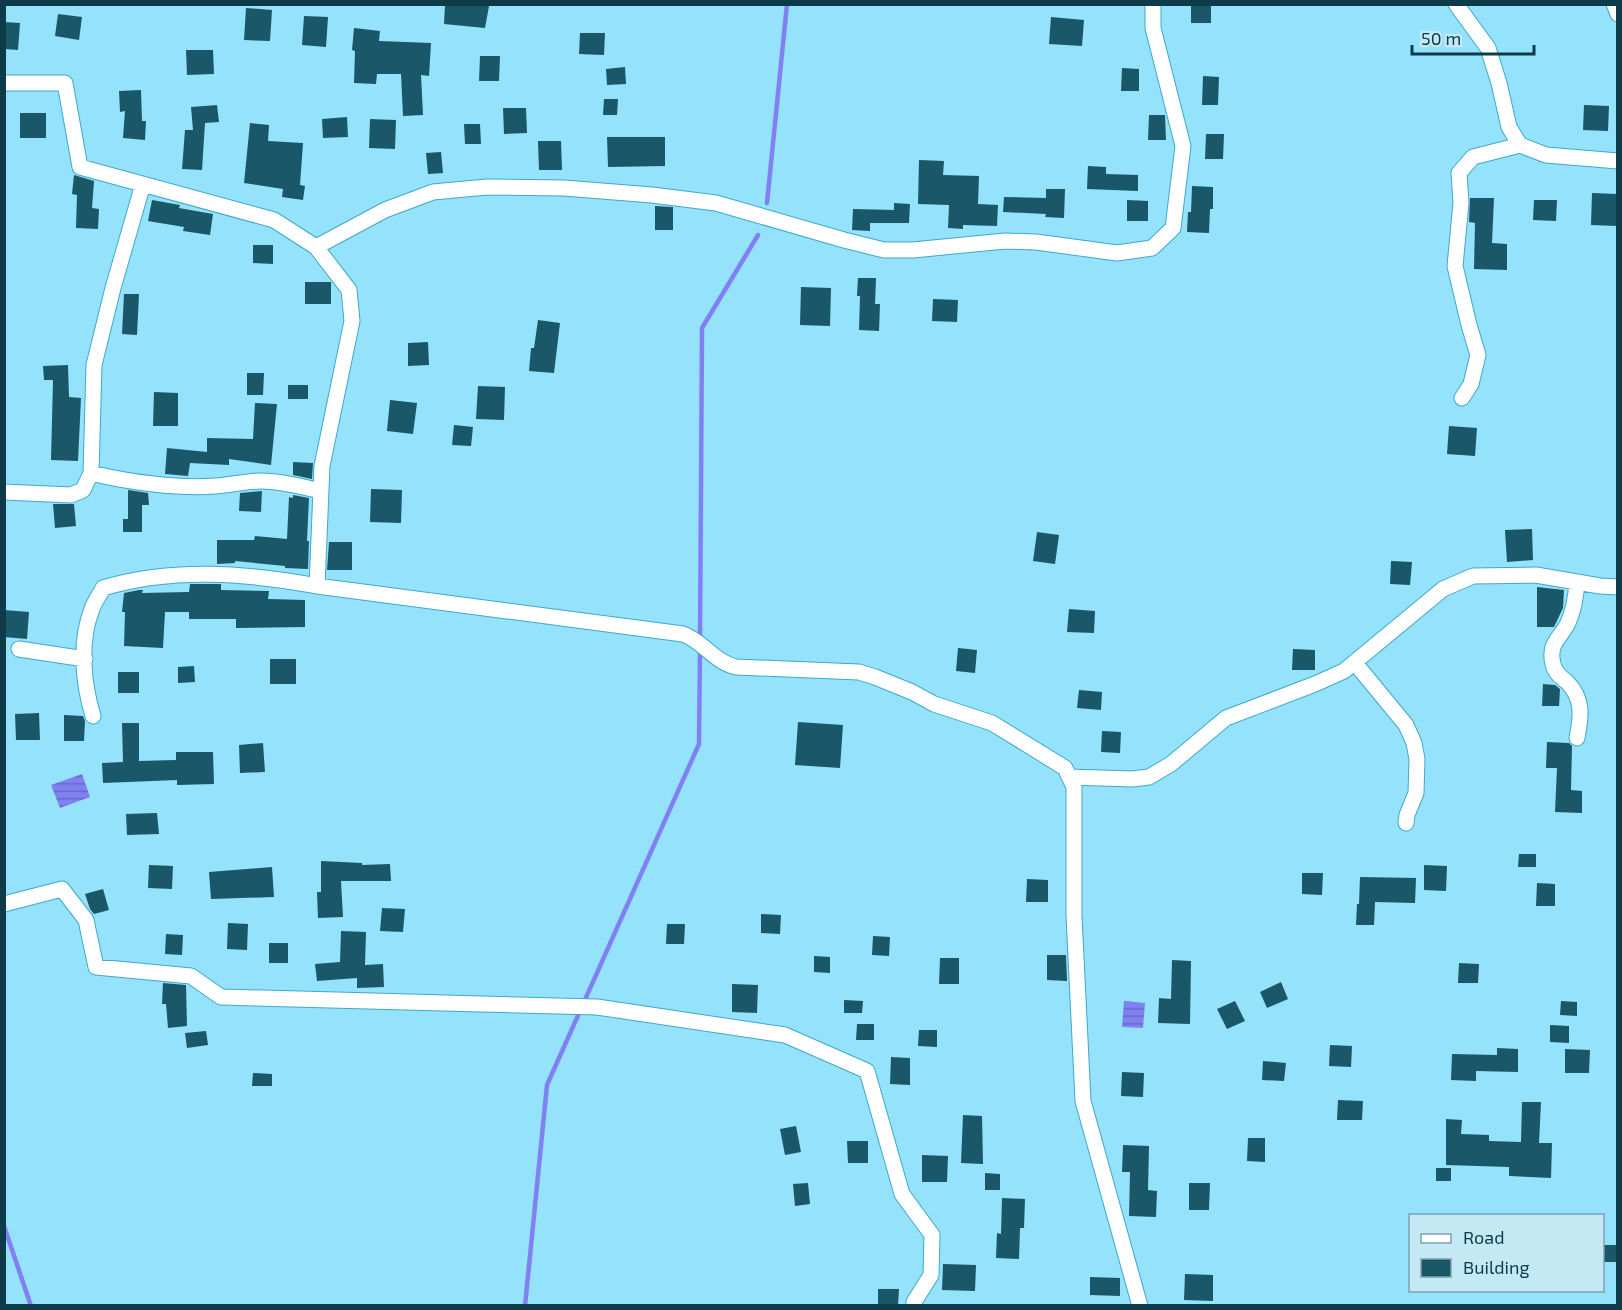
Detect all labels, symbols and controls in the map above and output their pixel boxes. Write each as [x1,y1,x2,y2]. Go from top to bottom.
scale bar [1412,18,1534,56]
text: 50 m [1421,27,1461,49]
legend [1409,1214,1604,1292]
text: Road [1463,1226,1504,1248]
text: Building [1463,1256,1530,1278]

